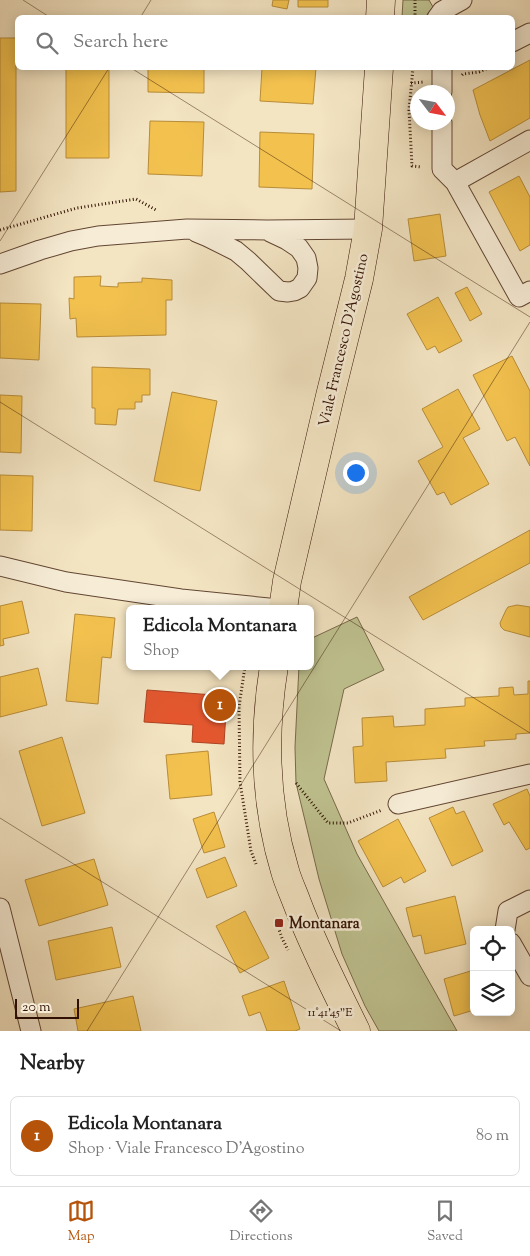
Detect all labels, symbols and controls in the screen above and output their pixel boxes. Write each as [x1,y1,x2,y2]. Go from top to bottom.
search box [15,15,515,70]
icon: search [33,29,61,57]
text: Search here [73,29,168,56]
north arrow [410,85,455,130]
street label: Viale Francesco D'Agostino [314,252,375,429]
your location [343,460,369,486]
popup [126,605,314,670]
text: Edicola Montanara [143,613,297,640]
text: Shop [143,640,179,663]
pin: 1 [204,686,236,724]
place label: Montanara [289,914,360,935]
marker: Montanara [273,917,285,929]
map controls [470,926,515,1016]
button: locate [470,926,515,971]
button: layers [470,971,515,1016]
scale bar [15,996,79,1019]
text: 20 m [22,998,51,1018]
text: 11°41'45"E [307,1004,353,1022]
text: Nearby [20,1049,85,1079]
text: Edicola Montanara [68,1111,222,1138]
text: 1 [34,1125,40,1148]
text: 80 m [476,1125,509,1148]
text: Shop · Viale Francesco D'Agostino [68,1138,304,1161]
tab: Map [67,1197,95,1247]
tab: Directions [229,1197,293,1247]
tab: Saved [427,1197,463,1247]

